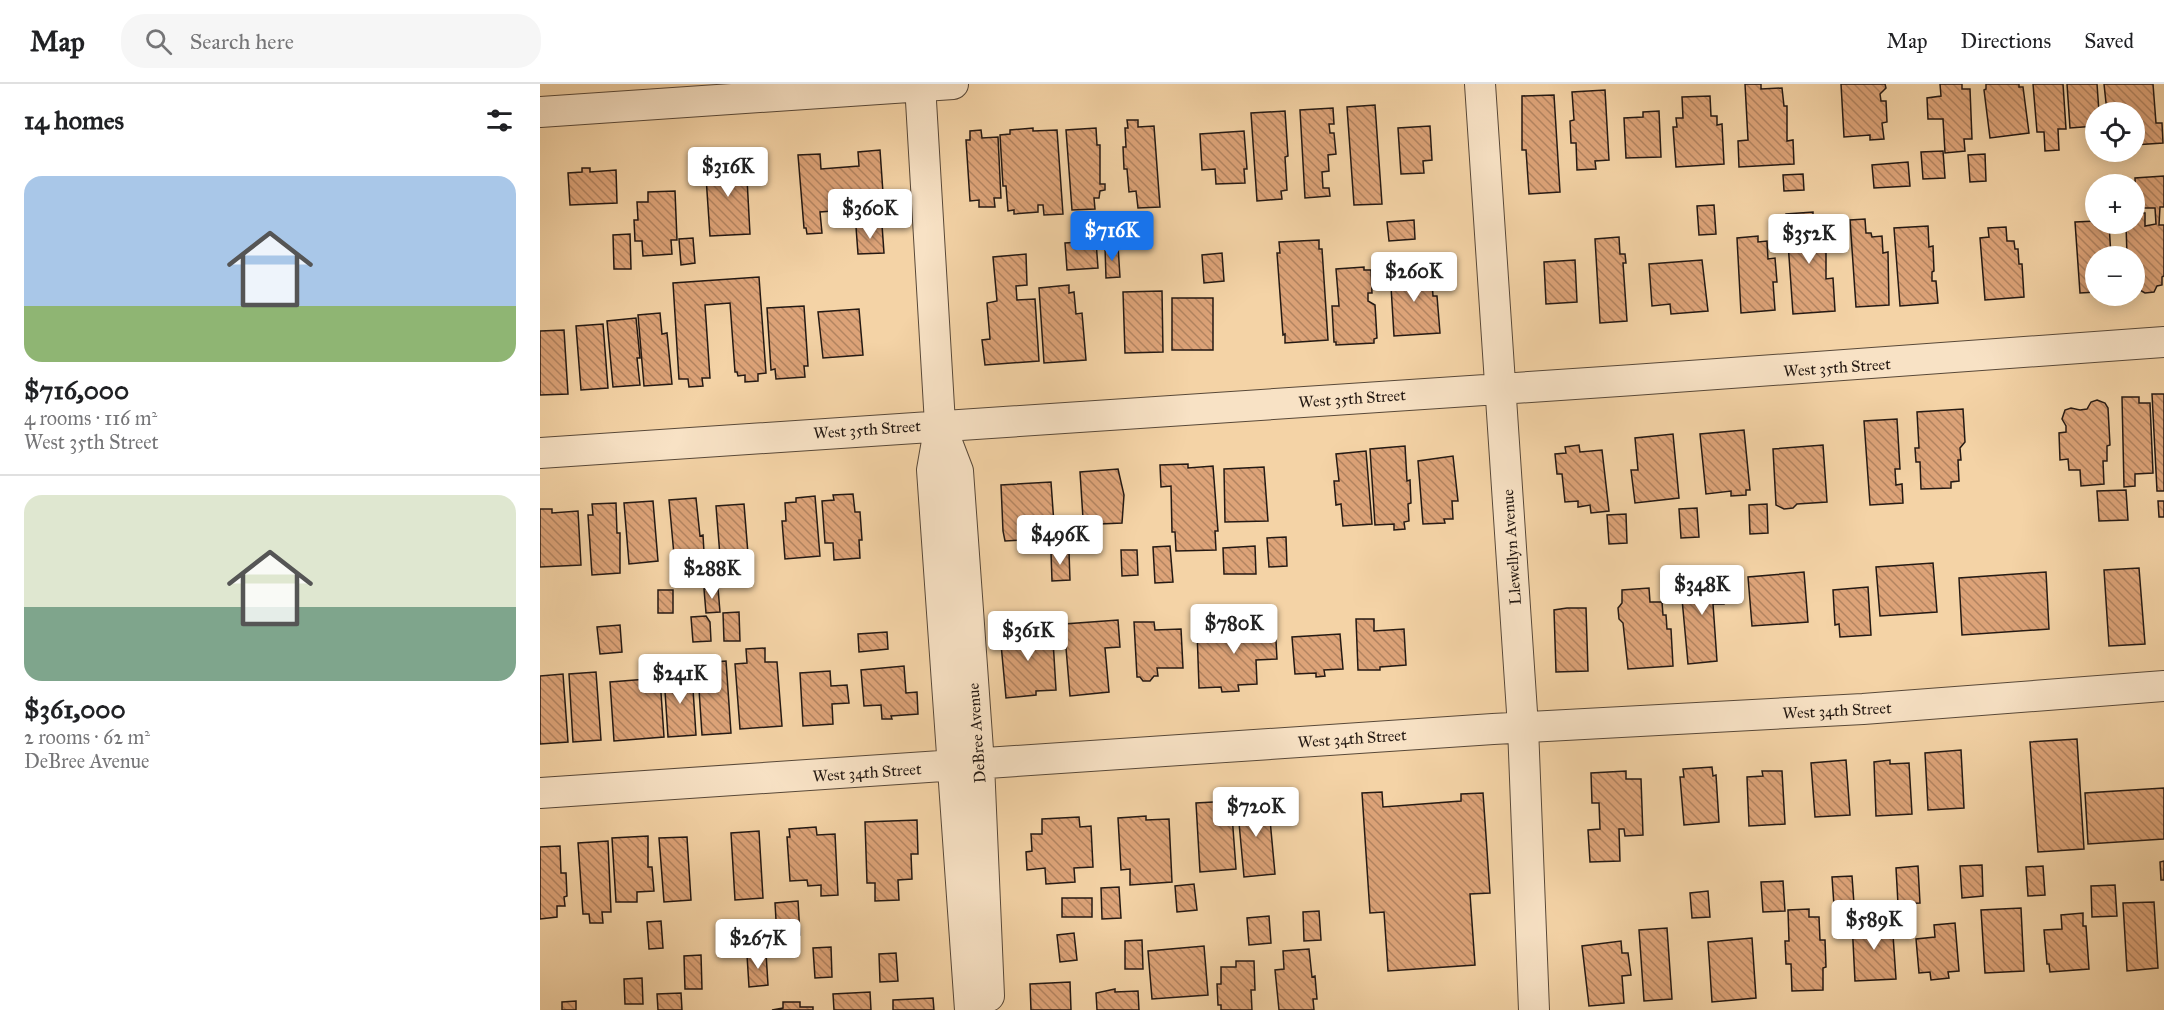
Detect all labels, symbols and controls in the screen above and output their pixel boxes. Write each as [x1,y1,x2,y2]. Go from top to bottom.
search box [121,14,541,68]
text: Map [30,24,85,59]
icon: search [142,25,175,58]
text: Search here [190,28,294,55]
text: Map [1887,28,1928,54]
text: Directions [1961,28,2051,54]
text: Saved [2084,28,2134,54]
map controls [2085,102,2145,306]
button: locate [2085,102,2145,162]
text: 14 homes [24,104,124,136]
icon: filters [483,104,516,137]
pin: $316K [686,147,770,198]
text: $316K [702,154,754,178]
button: + [2085,174,2145,234]
pin: $360K [828,189,912,240]
text: $360K [842,196,898,220]
pin: $716K [1070,211,1154,262]
pin: $352K [1767,214,1851,265]
icon: home [216,215,324,323]
text: $716K [1085,218,1139,242]
text: $352K [1782,221,1836,245]
button: − [2085,246,2145,306]
pin: $260K [1372,252,1456,303]
text: $260K [1385,259,1443,283]
street label: West 35th Street [1783,354,1892,381]
text: $716,000 [24,374,129,406]
street label: West 35th Street [1298,385,1407,412]
text: 4 rooms · 116 m² [24,406,157,430]
street label: West 35th Street [813,416,922,443]
text: West 35th Street [24,430,159,454]
street label: Llewellyn Avenue [1498,488,1525,605]
pin: $496K [1018,515,1102,566]
text: $496K [1031,522,1089,546]
icon: home [216,534,324,642]
pin: $288K [670,549,754,600]
text: $288K [683,556,741,580]
pin: $348K [1660,565,1744,616]
text: $348K [1674,572,1730,596]
pin: $780K [1192,604,1276,655]
pin: $361K [986,611,1070,662]
text: $780K [1204,611,1264,635]
text: $361K [1002,618,1054,642]
pin: $241K [638,654,722,705]
text: $241K [652,661,708,685]
street label: DeBree Avenue [963,682,989,784]
text: $361,000 [24,693,126,725]
street label: West 34th Street [1782,698,1892,723]
text: 2 rooms · 62 m² [24,725,150,749]
street label: West 34th Street [1297,725,1408,752]
text: DeBree Avenue [24,749,149,773]
street label: West 34th Street [812,759,923,786]
pin: $720K [1214,787,1298,838]
text: $720K [1227,794,1285,818]
pin: $589K [1832,900,1916,951]
text: $589K [1846,907,1902,931]
pin: $267K [716,919,800,970]
text: $267K [730,926,786,950]

